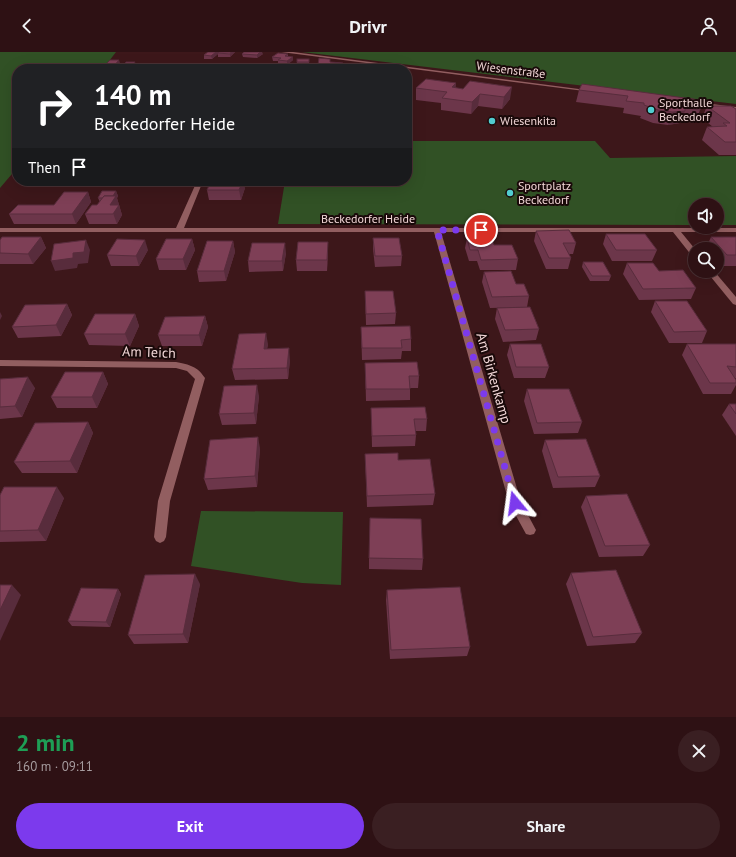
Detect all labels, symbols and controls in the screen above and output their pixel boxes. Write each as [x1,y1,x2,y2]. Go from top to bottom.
icon: back [16,15,38,37]
text: Drivr [349,15,387,38]
icon: person [698,15,720,37]
street label: Wiesenstraße [476,58,546,81]
text: 140 m [94,76,171,113]
icon: right [28,80,80,132]
place label: Sporthalle Beckedorf [659,95,712,124]
marker: Sporthalle Beckedorf [646,105,656,115]
text: Beckedorfer Heide [94,112,235,135]
place label: Wiesenkita [500,113,556,128]
marker: Wiesenkita [487,116,497,126]
icon: arrive [68,156,90,178]
text: Then [28,158,60,177]
place label: Sportplatz Beckedorf [518,178,571,207]
marker: Sportplatz Beckedorf [505,188,515,198]
map controls [688,198,724,278]
button: sound [688,198,724,234]
street label: Beckedorfer Heide [321,211,415,226]
pin [464,213,498,247]
icon: arrive [470,219,492,241]
button: search [688,242,724,278]
street label: Am Birkenkamp [472,330,516,426]
street label: Am Teich [122,342,176,362]
position arrow [494,482,536,524]
text: 2 min [16,727,75,758]
button: close [678,730,720,772]
text: 160 m · 09:11 [16,758,93,775]
button: Exit [16,803,364,849]
button: Share [372,803,720,849]

